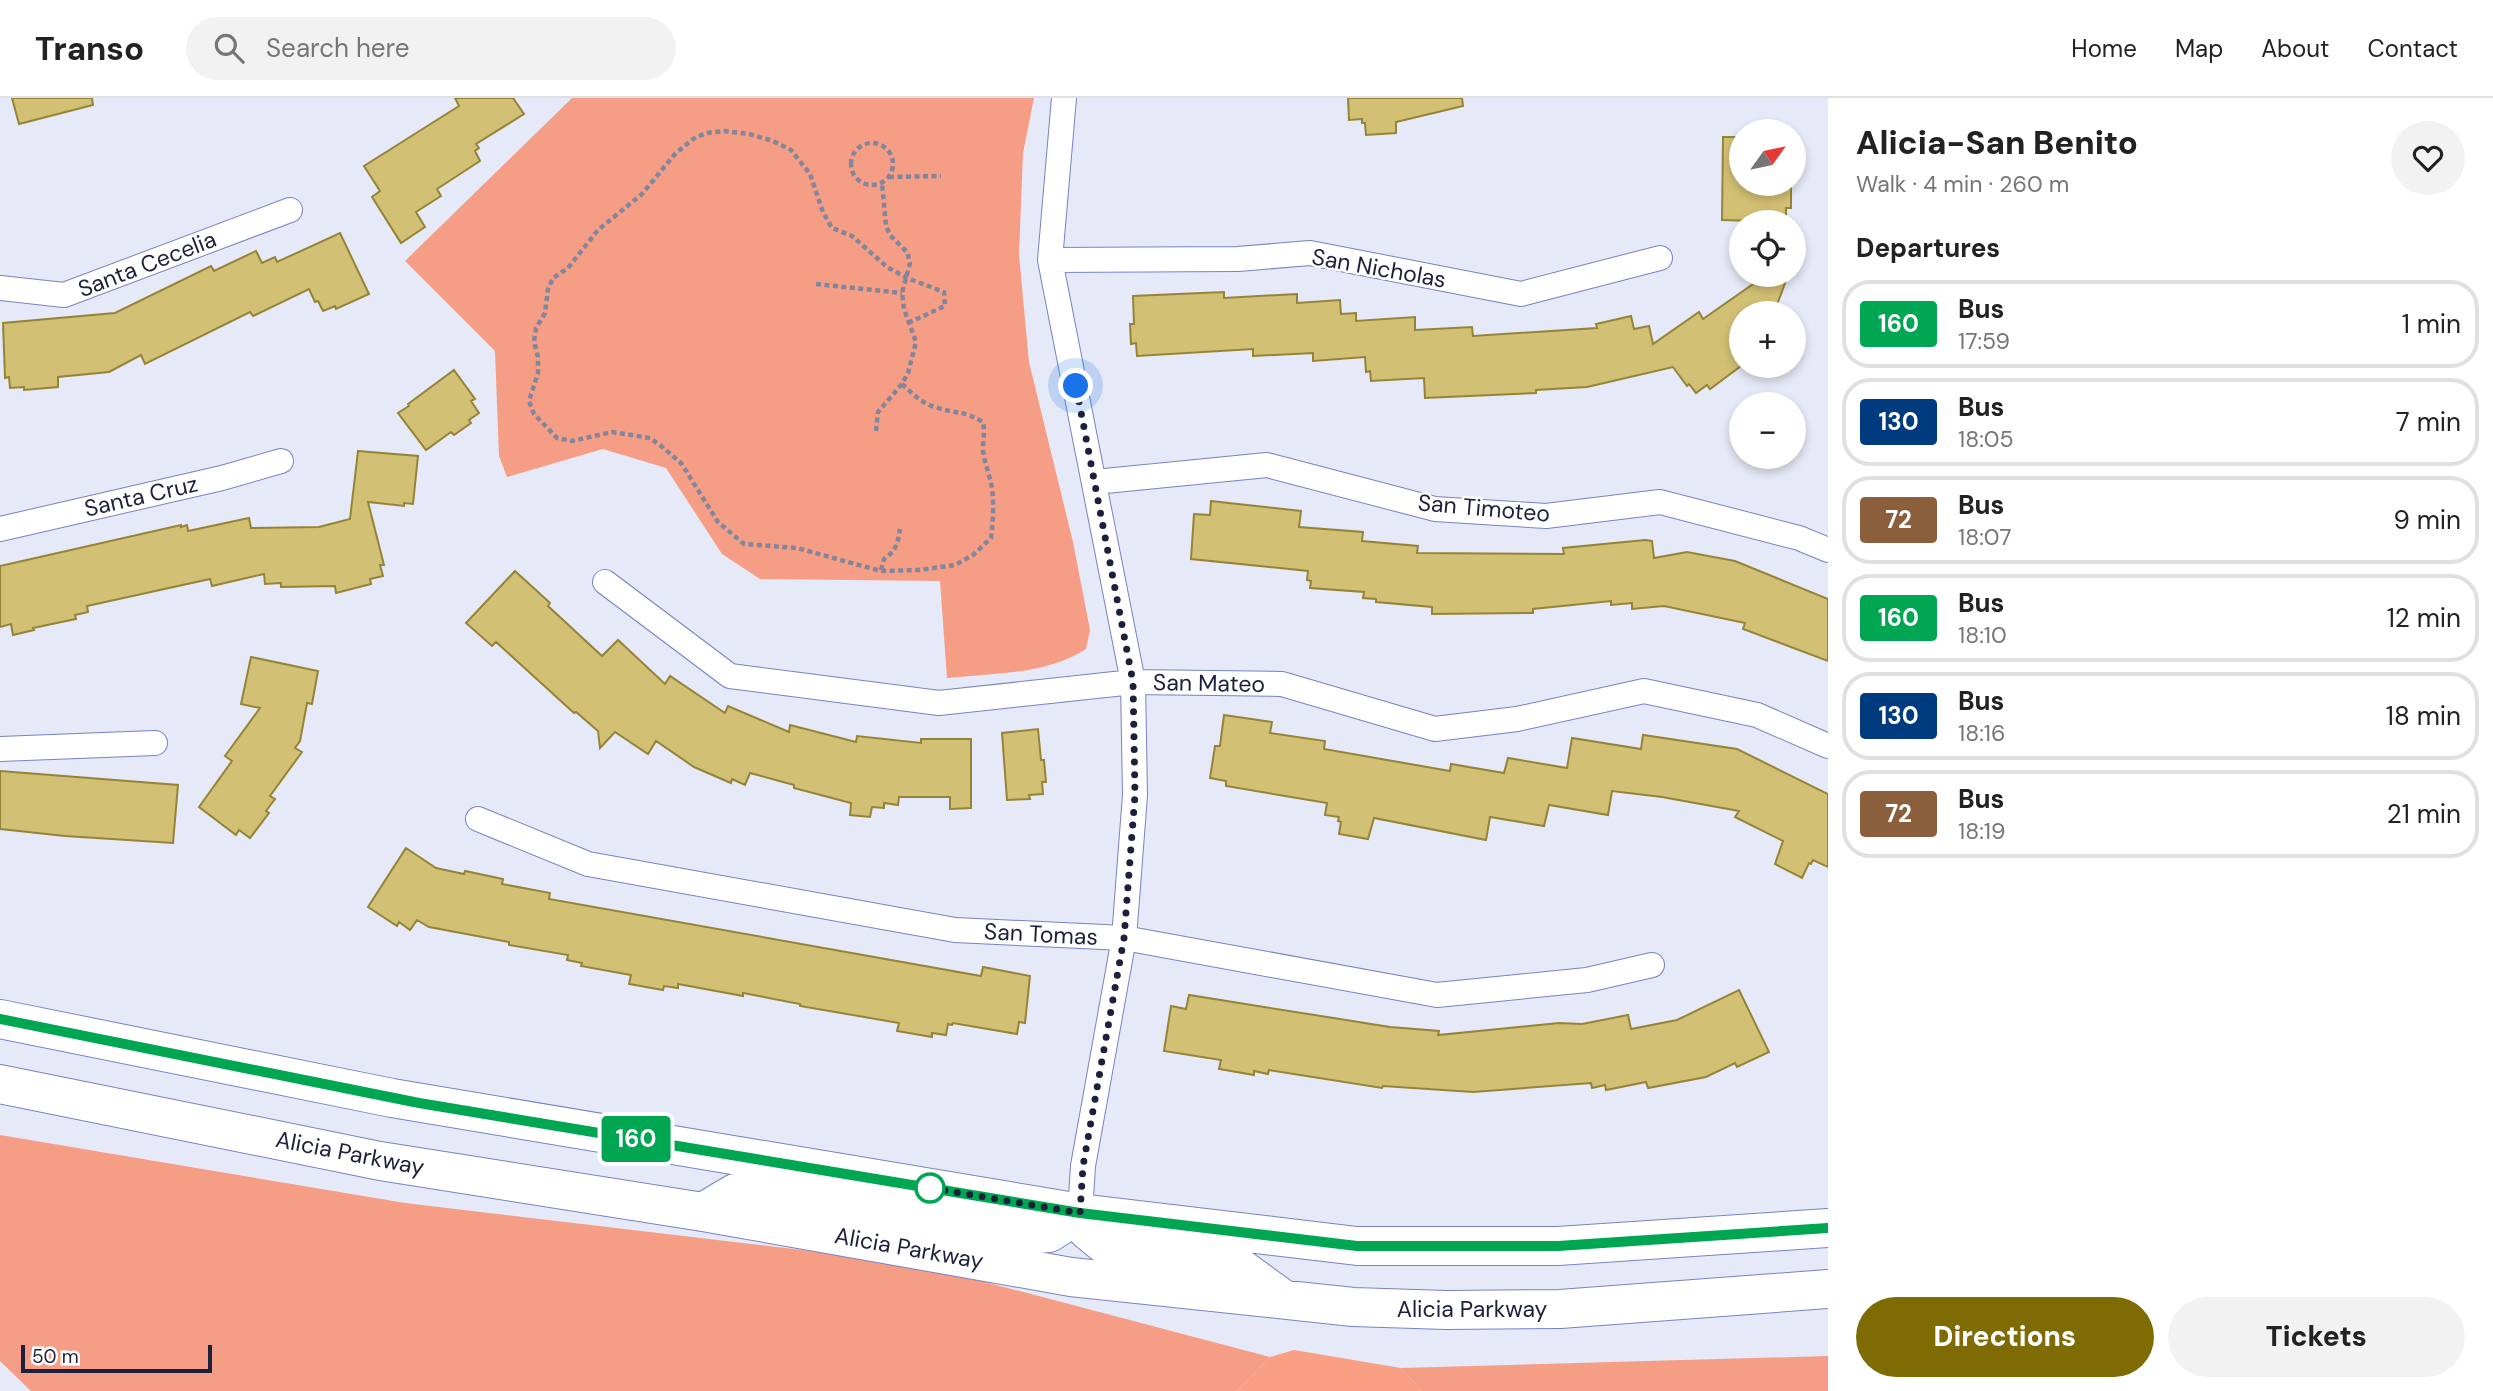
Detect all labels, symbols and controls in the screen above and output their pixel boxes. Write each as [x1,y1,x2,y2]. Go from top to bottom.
search box [186,17,676,80]
text: Transo [35,27,144,70]
icon: search [210,29,248,67]
text: Search here [266,31,410,65]
text: Home [2071,33,2137,64]
text: Map [2175,33,2223,64]
text: About [2261,33,2330,64]
text: Contact [2368,33,2458,64]
north arrow [1729,119,1806,196]
map controls [1729,119,1806,469]
text: Alicia-San Benito [1856,121,2138,164]
button: heart [2391,121,2465,195]
text: Walk · 4 min · 260 m [1856,169,2069,199]
button: locate [1729,210,1806,287]
street label: Santa Cecelia [74,224,220,304]
text: Departures [1856,231,2000,265]
street label: San Nicholas [1310,241,1448,295]
text: Bus [1958,292,2004,326]
button: + [1729,301,1806,378]
text: 1 min [2402,307,2461,341]
text: 160 [1878,308,1919,339]
text: 17:59 [1958,326,2010,356]
your location [1058,368,1093,403]
text: Bus [1958,390,2004,424]
button: − [1729,392,1806,469]
text: 7 min [2396,405,2461,439]
text: 130 [1878,406,1919,437]
text: 18:05 [1958,424,2014,454]
street label: Santa Cruz [81,468,201,524]
street label: San Timoteo [1417,487,1551,529]
text: Bus [1958,488,2004,522]
text: 9 min [2393,503,2461,537]
text: 72 [1885,504,1912,535]
text: 18:07 [1958,522,2012,552]
text: Bus [1958,586,2004,620]
text: 12 min [2387,601,2461,635]
text: 160 [1878,602,1919,633]
text: 18:10 [1958,620,2007,650]
street label: San Mateo [1153,667,1265,699]
text: Bus [1958,684,2004,718]
text: 18 min [2386,699,2461,733]
text: 130 [1878,700,1919,731]
text: 18:16 [1958,718,2005,748]
text: Bus [1958,782,2004,816]
text: 21 min [2387,797,2461,831]
text: 72 [1885,798,1912,829]
text: 18:19 [1958,816,2005,846]
street label: San Tomas [983,916,1099,952]
line badge: 160 [596,1116,676,1162]
text: 160 [616,1123,656,1154]
street label: Alicia Parkway [273,1124,427,1182]
unlabelled marker [915,1173,945,1203]
street label: Alicia Parkway [832,1220,986,1276]
street label: Alicia Parkway [1397,1294,1548,1324]
button: Directions [1856,1297,2154,1377]
button: Tickets [2168,1297,2465,1377]
scale bar [21,1342,212,1374]
text: 50 m [32,1344,79,1369]

